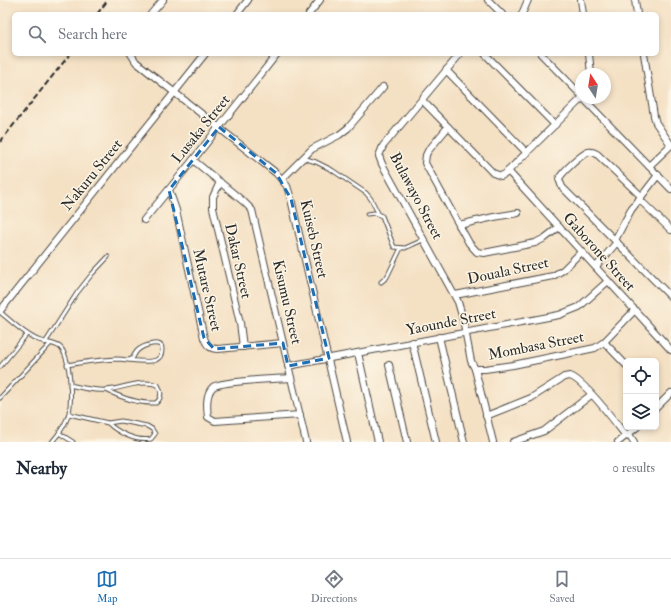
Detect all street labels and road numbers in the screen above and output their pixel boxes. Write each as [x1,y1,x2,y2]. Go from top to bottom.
street label: Lusaka Street [168,91,234,167]
street label: Nakuru Street [57,135,127,215]
street label: Bulawayo Street [385,149,447,243]
street label: Kuiseb Street [296,198,332,280]
street label: Gaborone Street [559,209,639,295]
street label: Dakar Street [220,222,256,301]
street label: Mutare Street [188,247,226,333]
street label: Douala Street [466,253,551,289]
street label: Kisumu Street [268,258,306,346]
street label: Yaounde Street [405,304,497,340]
street label: Mombasa Street [487,327,586,365]

